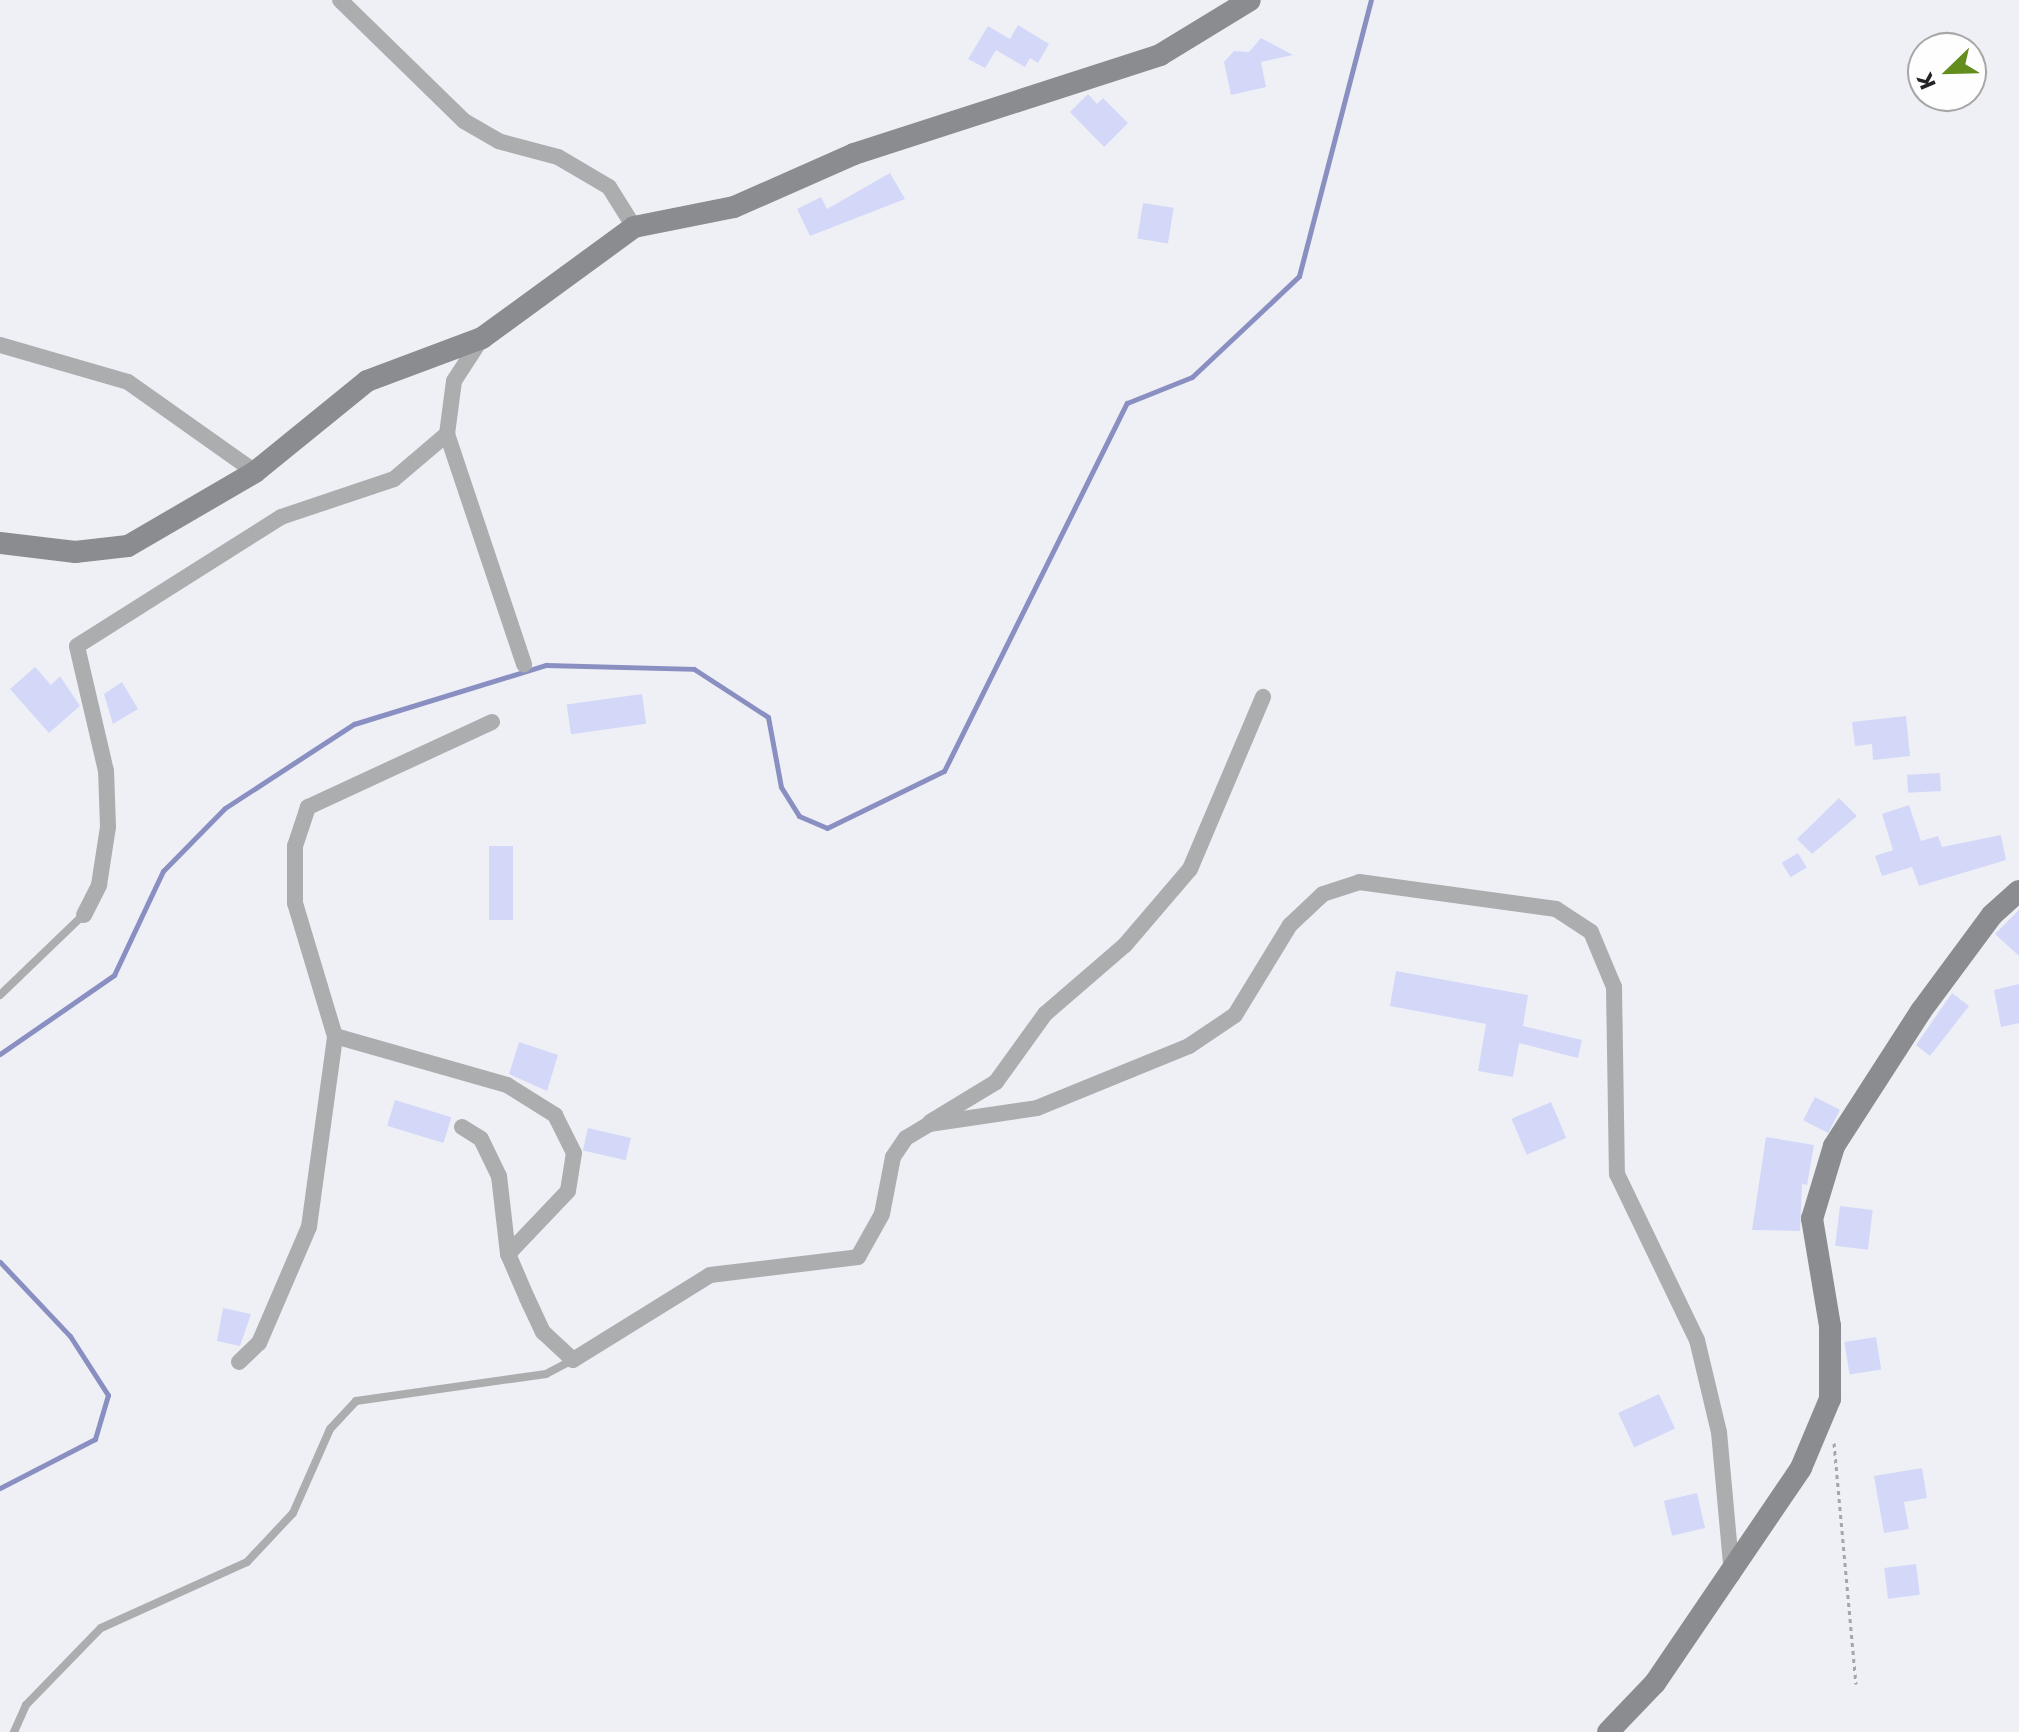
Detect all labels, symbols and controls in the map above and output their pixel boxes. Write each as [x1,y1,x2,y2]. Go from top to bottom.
north arrow [1907,32,1987,112]
text: K [1909,68,1944,94]

